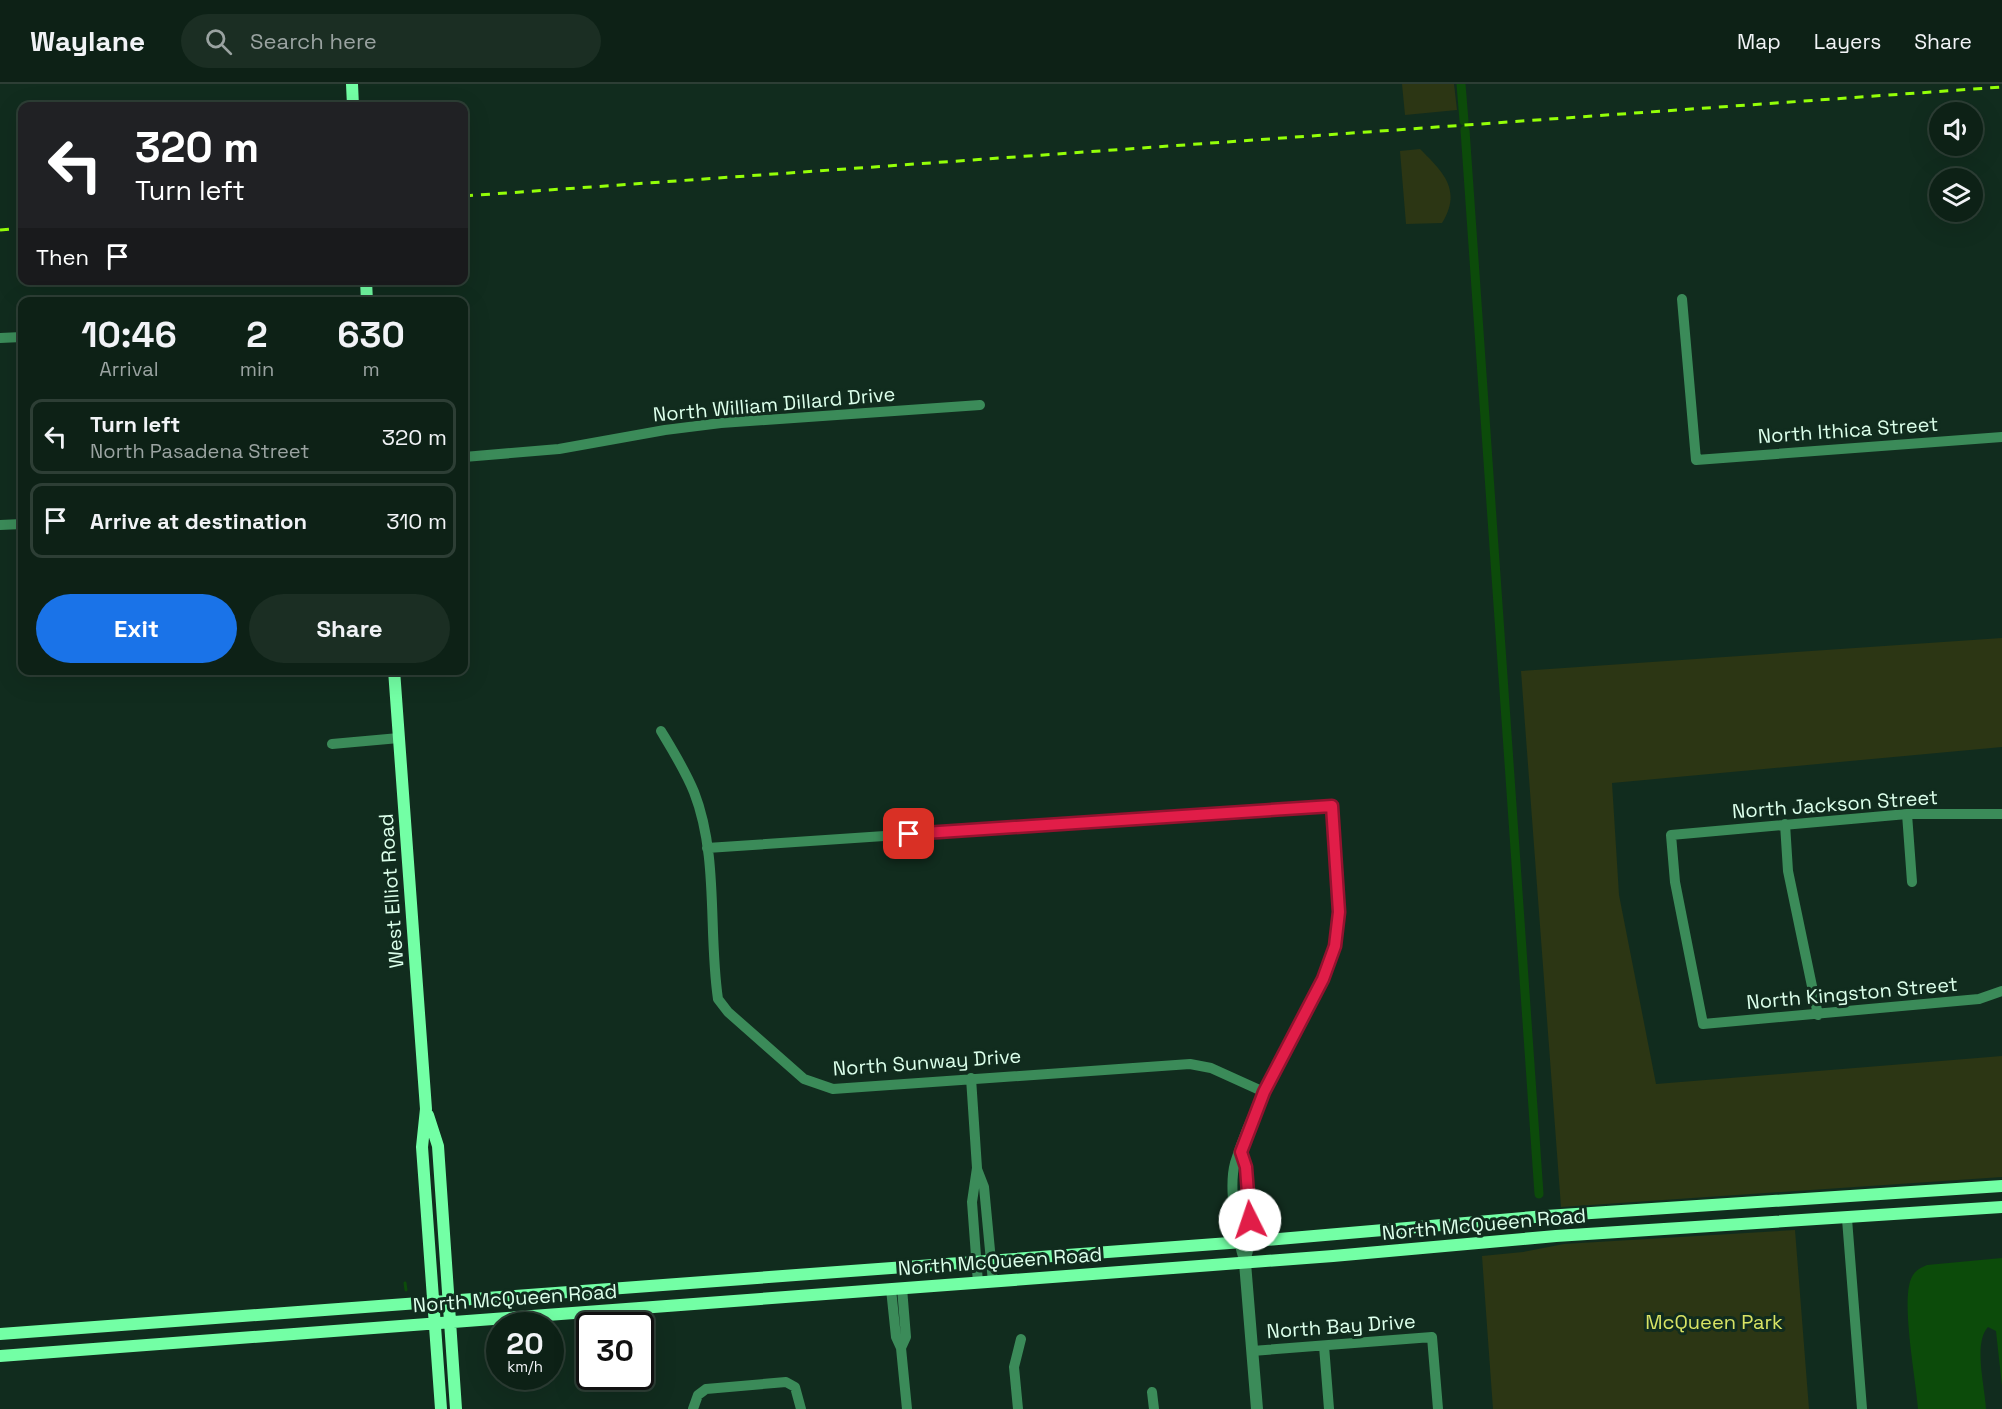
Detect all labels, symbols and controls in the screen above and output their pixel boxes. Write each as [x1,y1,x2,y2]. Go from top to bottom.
search box [181,14,601,68]
text: Waylane [30,23,145,59]
icon: search [202,25,235,58]
text: Search here [250,27,377,55]
text: Map [1737,28,1781,55]
text: Layers [1814,28,1881,55]
text: Share [1914,28,1972,55]
map controls [1929,102,1983,222]
button: sound [1929,102,1983,156]
text: 320 m [135,121,259,174]
icon: left [36,126,114,204]
button: layers [1929,168,1983,222]
text: Turn left [135,173,245,208]
icon: arrive [101,240,134,273]
text: Then [36,243,89,271]
text: 10:46 [81,312,177,358]
text: 2 [246,312,268,358]
text: 630 [337,312,405,358]
text: Arrival [99,356,159,382]
text: min [240,356,274,382]
text: m [362,356,380,382]
street label: North William Dillard Drive [652,380,896,428]
text: Turn left [90,410,180,438]
street label: North Ithica Street [1757,411,1939,449]
icon: left [39,420,72,453]
text: 320 m [382,423,447,451]
text: North Pasadena Street [90,438,309,464]
icon: arrive [39,504,72,537]
text: Arrive at destination [90,507,307,535]
text: 310 m [386,507,447,535]
button: Exit [36,594,237,663]
button: Share [249,594,450,663]
street label: North Jackson Street [1731,784,1939,824]
pin [883,808,934,859]
street label: West Elliot Road [373,813,409,969]
icon: arrive [892,817,925,850]
street label: North Kingston Street [1745,971,1959,1015]
street label: North Sunway Drive [832,1042,1022,1082]
position arrow [1218,1188,1282,1252]
street label: North McQueen Road [1381,1202,1587,1246]
street label: North McQueen Road [897,1241,1103,1281]
street label: North McQueen Road [412,1278,618,1318]
street label: North Bay Drive [1266,1308,1416,1344]
park label: McQueen Park [1645,1309,1783,1335]
speed limit sign: 30 [576,1312,654,1390]
text: 20 [506,1324,544,1363]
text: km/h [507,1357,543,1376]

